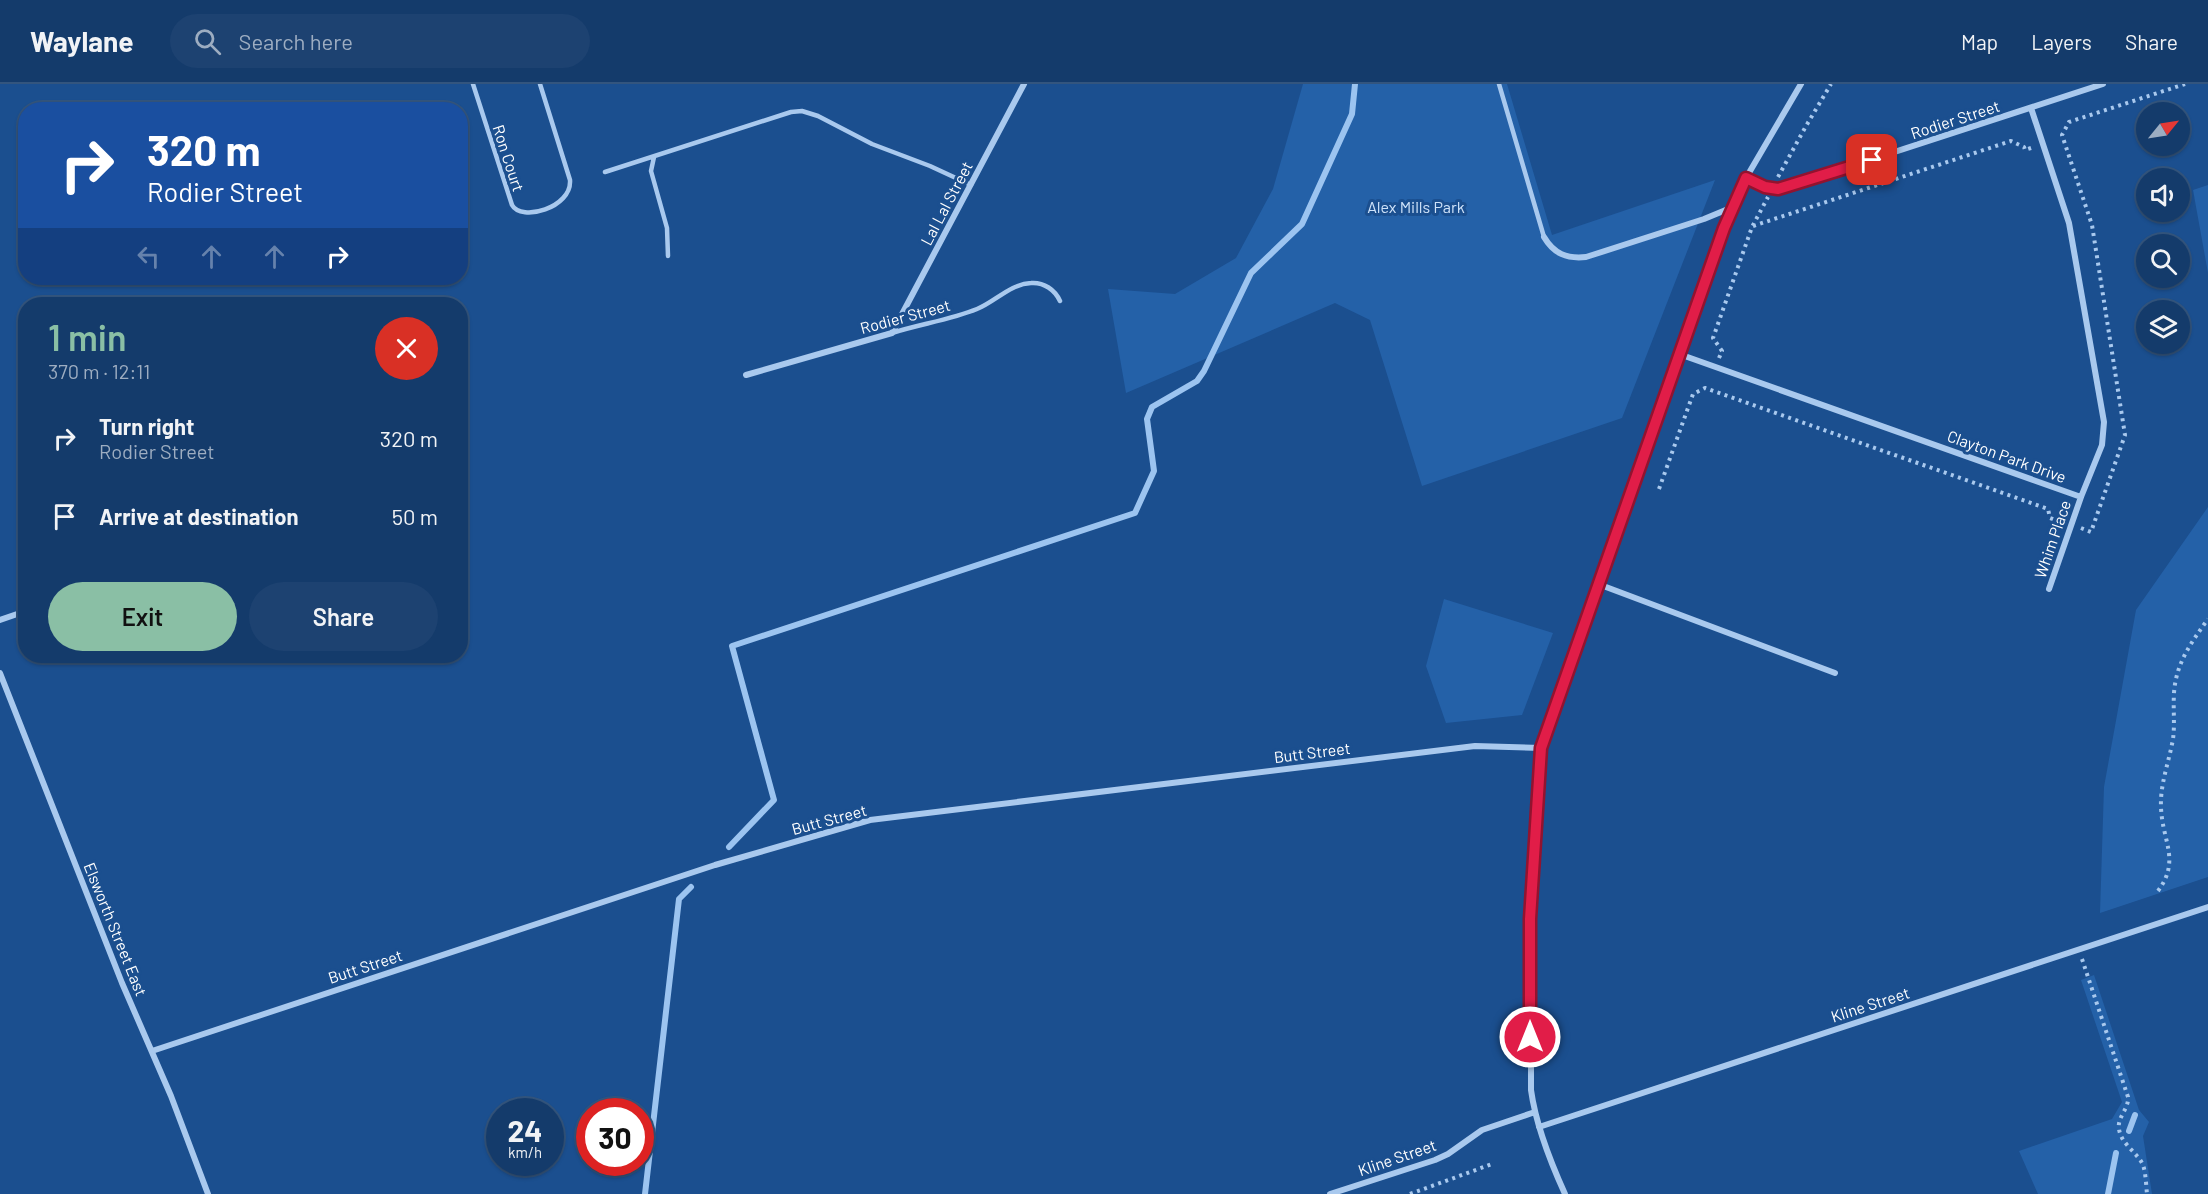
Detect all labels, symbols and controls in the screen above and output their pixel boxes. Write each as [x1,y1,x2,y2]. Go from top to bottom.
search box [170,14,590,68]
text: Waylane [30,24,134,58]
icon: search [191,25,224,58]
text: Search here [239,28,353,54]
text: Map [1961,29,1998,54]
text: Layers [2031,29,2092,54]
text: Share [2125,29,2178,54]
street label: Rodier Street [1908,96,2002,142]
north arrow [2136,102,2190,156]
map controls [2136,102,2190,354]
street label: Ron Court [489,122,529,194]
text: 320 m [147,124,261,174]
icon: right [48,126,126,204]
pin [1846,134,1897,185]
icon: arrive [1855,143,1888,176]
street label: Lal Lal Street [916,158,976,248]
button: sound [2136,168,2190,222]
text: Rodier Street [147,175,303,207]
park label: Alex Mills Park [1367,197,1465,216]
button: search [2136,234,2190,288]
icon: left [132,240,165,273]
icon: ahead [195,240,228,273]
icon: ahead [258,240,291,273]
icon: right [321,240,354,273]
street label: Rodier Street [858,295,952,337]
button: layers [2136,300,2190,354]
text: 1 min [48,315,127,358]
button: close [375,317,438,380]
text: 370 m · 12:11 [48,359,150,383]
text: Turn right [99,413,194,439]
icon: right [48,422,81,455]
text: 320 m [380,425,438,451]
street label: Clayton Park Drive [1945,426,2069,486]
text: Rodier Street [99,439,215,463]
street label: Whim Place [2030,497,2074,581]
icon: arrive [48,500,81,533]
text: Arrive at destination [99,503,298,529]
text: 50 m [392,503,438,529]
button: Exit [48,582,237,651]
button: Share [249,582,438,651]
street label: Butt Street [1273,738,1351,766]
street label: Butt Street [789,800,869,838]
street label: Elsworth Street East [81,859,151,999]
street label: Butt Street [325,945,405,987]
street label: Kline Street [1828,982,1912,1026]
position arrow [1498,1005,1562,1069]
speed limit sign: 30 [576,1098,654,1176]
text: 24 [508,1112,542,1148]
street label: Kline Street [1355,1135,1439,1179]
text: km/h [508,1143,542,1161]

